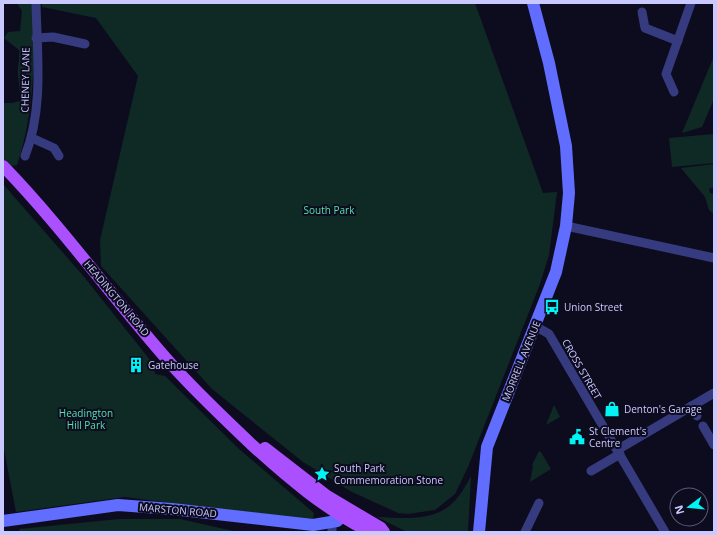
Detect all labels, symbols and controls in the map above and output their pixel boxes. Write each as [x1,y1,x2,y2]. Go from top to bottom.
street label: CHENEY LANE [17,47,33,113]
park label: South Park [304,203,355,217]
street label: HEADINGTON ROAD [81,257,153,339]
bus stop icon: Union Street [543,298,561,316]
place label: Union Street [564,300,623,314]
street label: MORRELL AVENUE [498,319,544,403]
street label: CROSS STREET [559,336,605,402]
building icon: Gatehouse [127,356,145,374]
place label: Gatehouse [148,358,199,372]
shop icon: Denton's Garage [603,400,621,418]
place label: Denton's Garage [624,402,702,416]
park label: Headington Hill Park [59,406,113,432]
place label: St Clement's Centre [589,424,647,450]
public building icon: St Clement's Centre [568,428,586,446]
place label: South Park Commemoration Stone [334,461,443,487]
place icon: South Park Commemoration Stone [313,465,331,483]
north arrow [669,487,709,527]
street label: MARSTON ROAD [139,500,217,520]
text: N [670,504,687,516]

